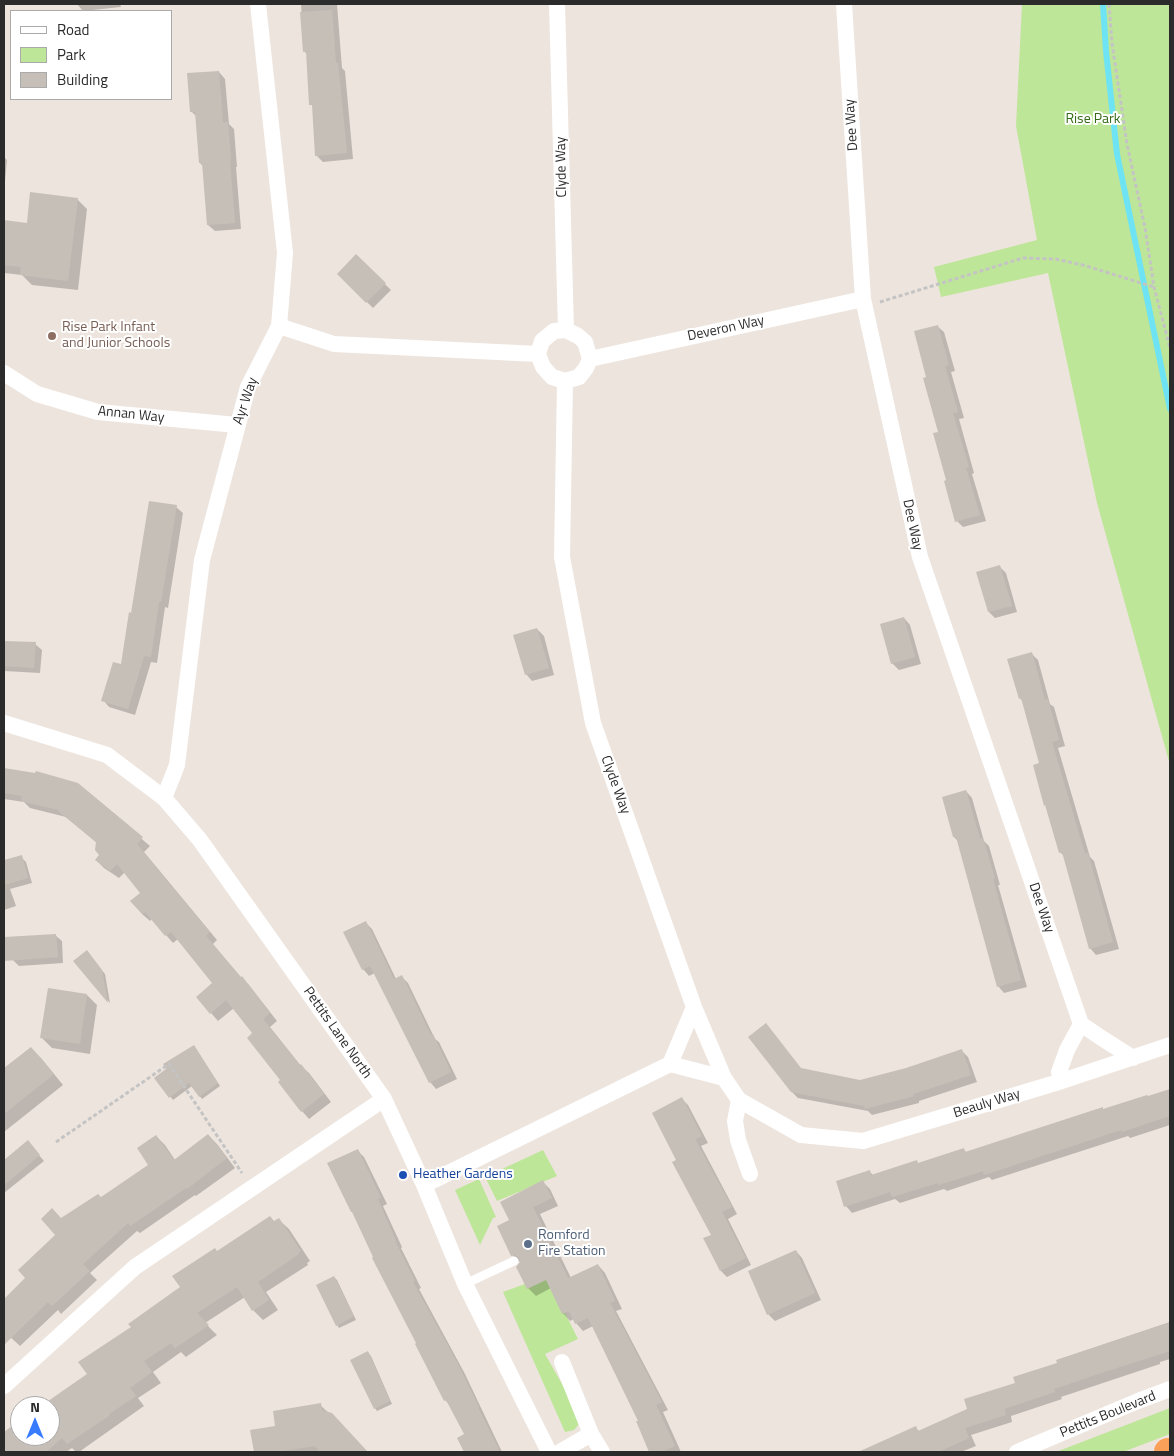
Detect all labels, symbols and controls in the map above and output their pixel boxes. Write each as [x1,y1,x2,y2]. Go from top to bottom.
legend [10,10,172,100]
text: Road [57,18,89,41]
text: Park [57,43,86,66]
text: Building [57,68,108,91]
street label: Dee Way [842,98,862,152]
park label: Rise Park [1065,112,1121,128]
street label: Clyde Way [553,136,571,198]
street label: Deveron Way [686,313,766,345]
place label: Rise Park Infant and Junior Schools [62,320,170,352]
marker: Rise Park Infant and Junior Schools [46,330,58,342]
street label: Ayr Way [230,375,262,427]
street label: Annan Way [97,403,165,427]
street label: Dee Way [898,498,926,552]
street label: Clyde Way [597,753,633,817]
street label: Dee Way [1025,881,1057,935]
street label: Pettits Lane North [299,984,375,1082]
street label: Beauly Way [951,1086,1023,1122]
place label: Heather Gardens [413,1167,513,1183]
marker: Heather Gardens [397,1169,409,1181]
place label: Romford Fire Station [538,1228,606,1260]
marker: Romford Fire Station [522,1238,534,1250]
street label: Pettits Boulevard [1058,1388,1158,1442]
north arrow [10,1396,60,1446]
text: N [30,1396,40,1417]

